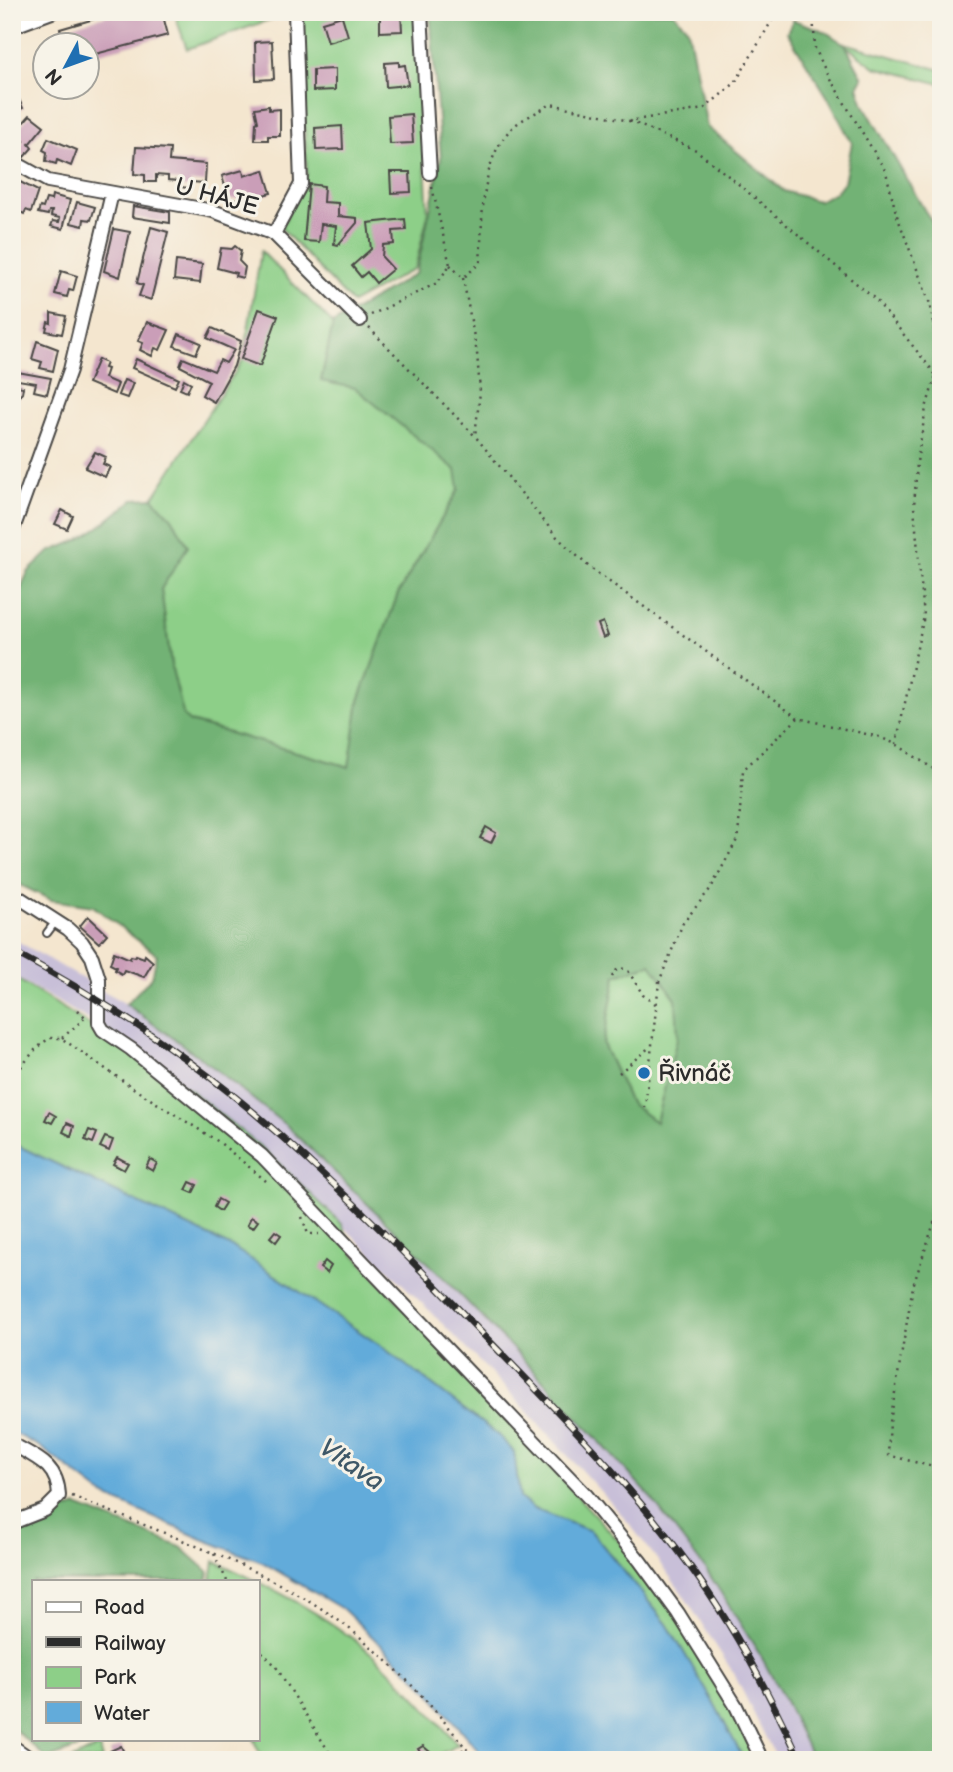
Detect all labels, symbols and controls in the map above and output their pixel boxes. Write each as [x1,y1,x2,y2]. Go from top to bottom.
north arrow [32,32,102,102]
text: N [41,63,68,89]
street label: U HÁJE [172,170,262,222]
place label: Řivnáč [658,1058,731,1088]
marker: Řivnáč [636,1065,652,1081]
water label: Vltava [313,1433,389,1498]
legend [32,1580,259,1740]
text: Road [94,1595,145,1620]
text: Railway [94,1631,166,1656]
text: Park [94,1665,137,1690]
text: Water [94,1701,150,1726]

